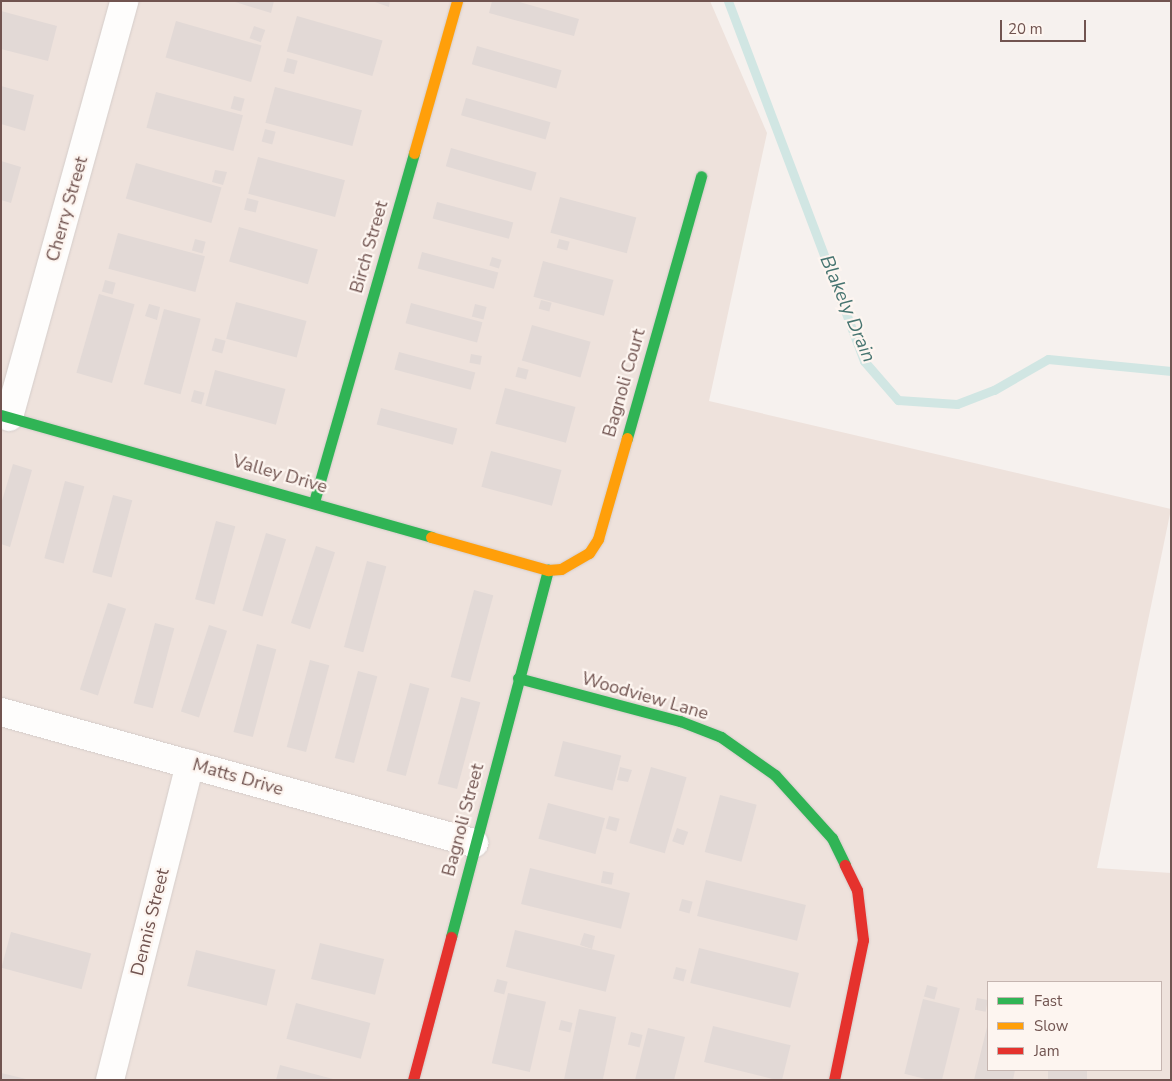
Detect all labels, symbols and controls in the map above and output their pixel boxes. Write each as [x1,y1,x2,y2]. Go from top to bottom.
scale bar [1002,10,1088,42]
text: 20 m [1008,19,1043,39]
street label: Cherry Street [42,154,92,264]
street label: Birch Street [346,198,392,296]
water label: Blakely Drain [814,252,880,366]
street label: Bagnoli Court [598,326,650,440]
street label: Valley Drive [230,450,330,498]
street label: Woodview Lane [579,668,711,724]
street label: Matts Drive [190,754,286,800]
street label: Bagnoli Street [438,761,488,879]
street label: Dennis Street [126,866,174,978]
legend [987,981,1162,1071]
text: Fast [1034,991,1062,1011]
text: Slow [1034,1016,1068,1036]
text: Jam [1034,1041,1060,1061]

